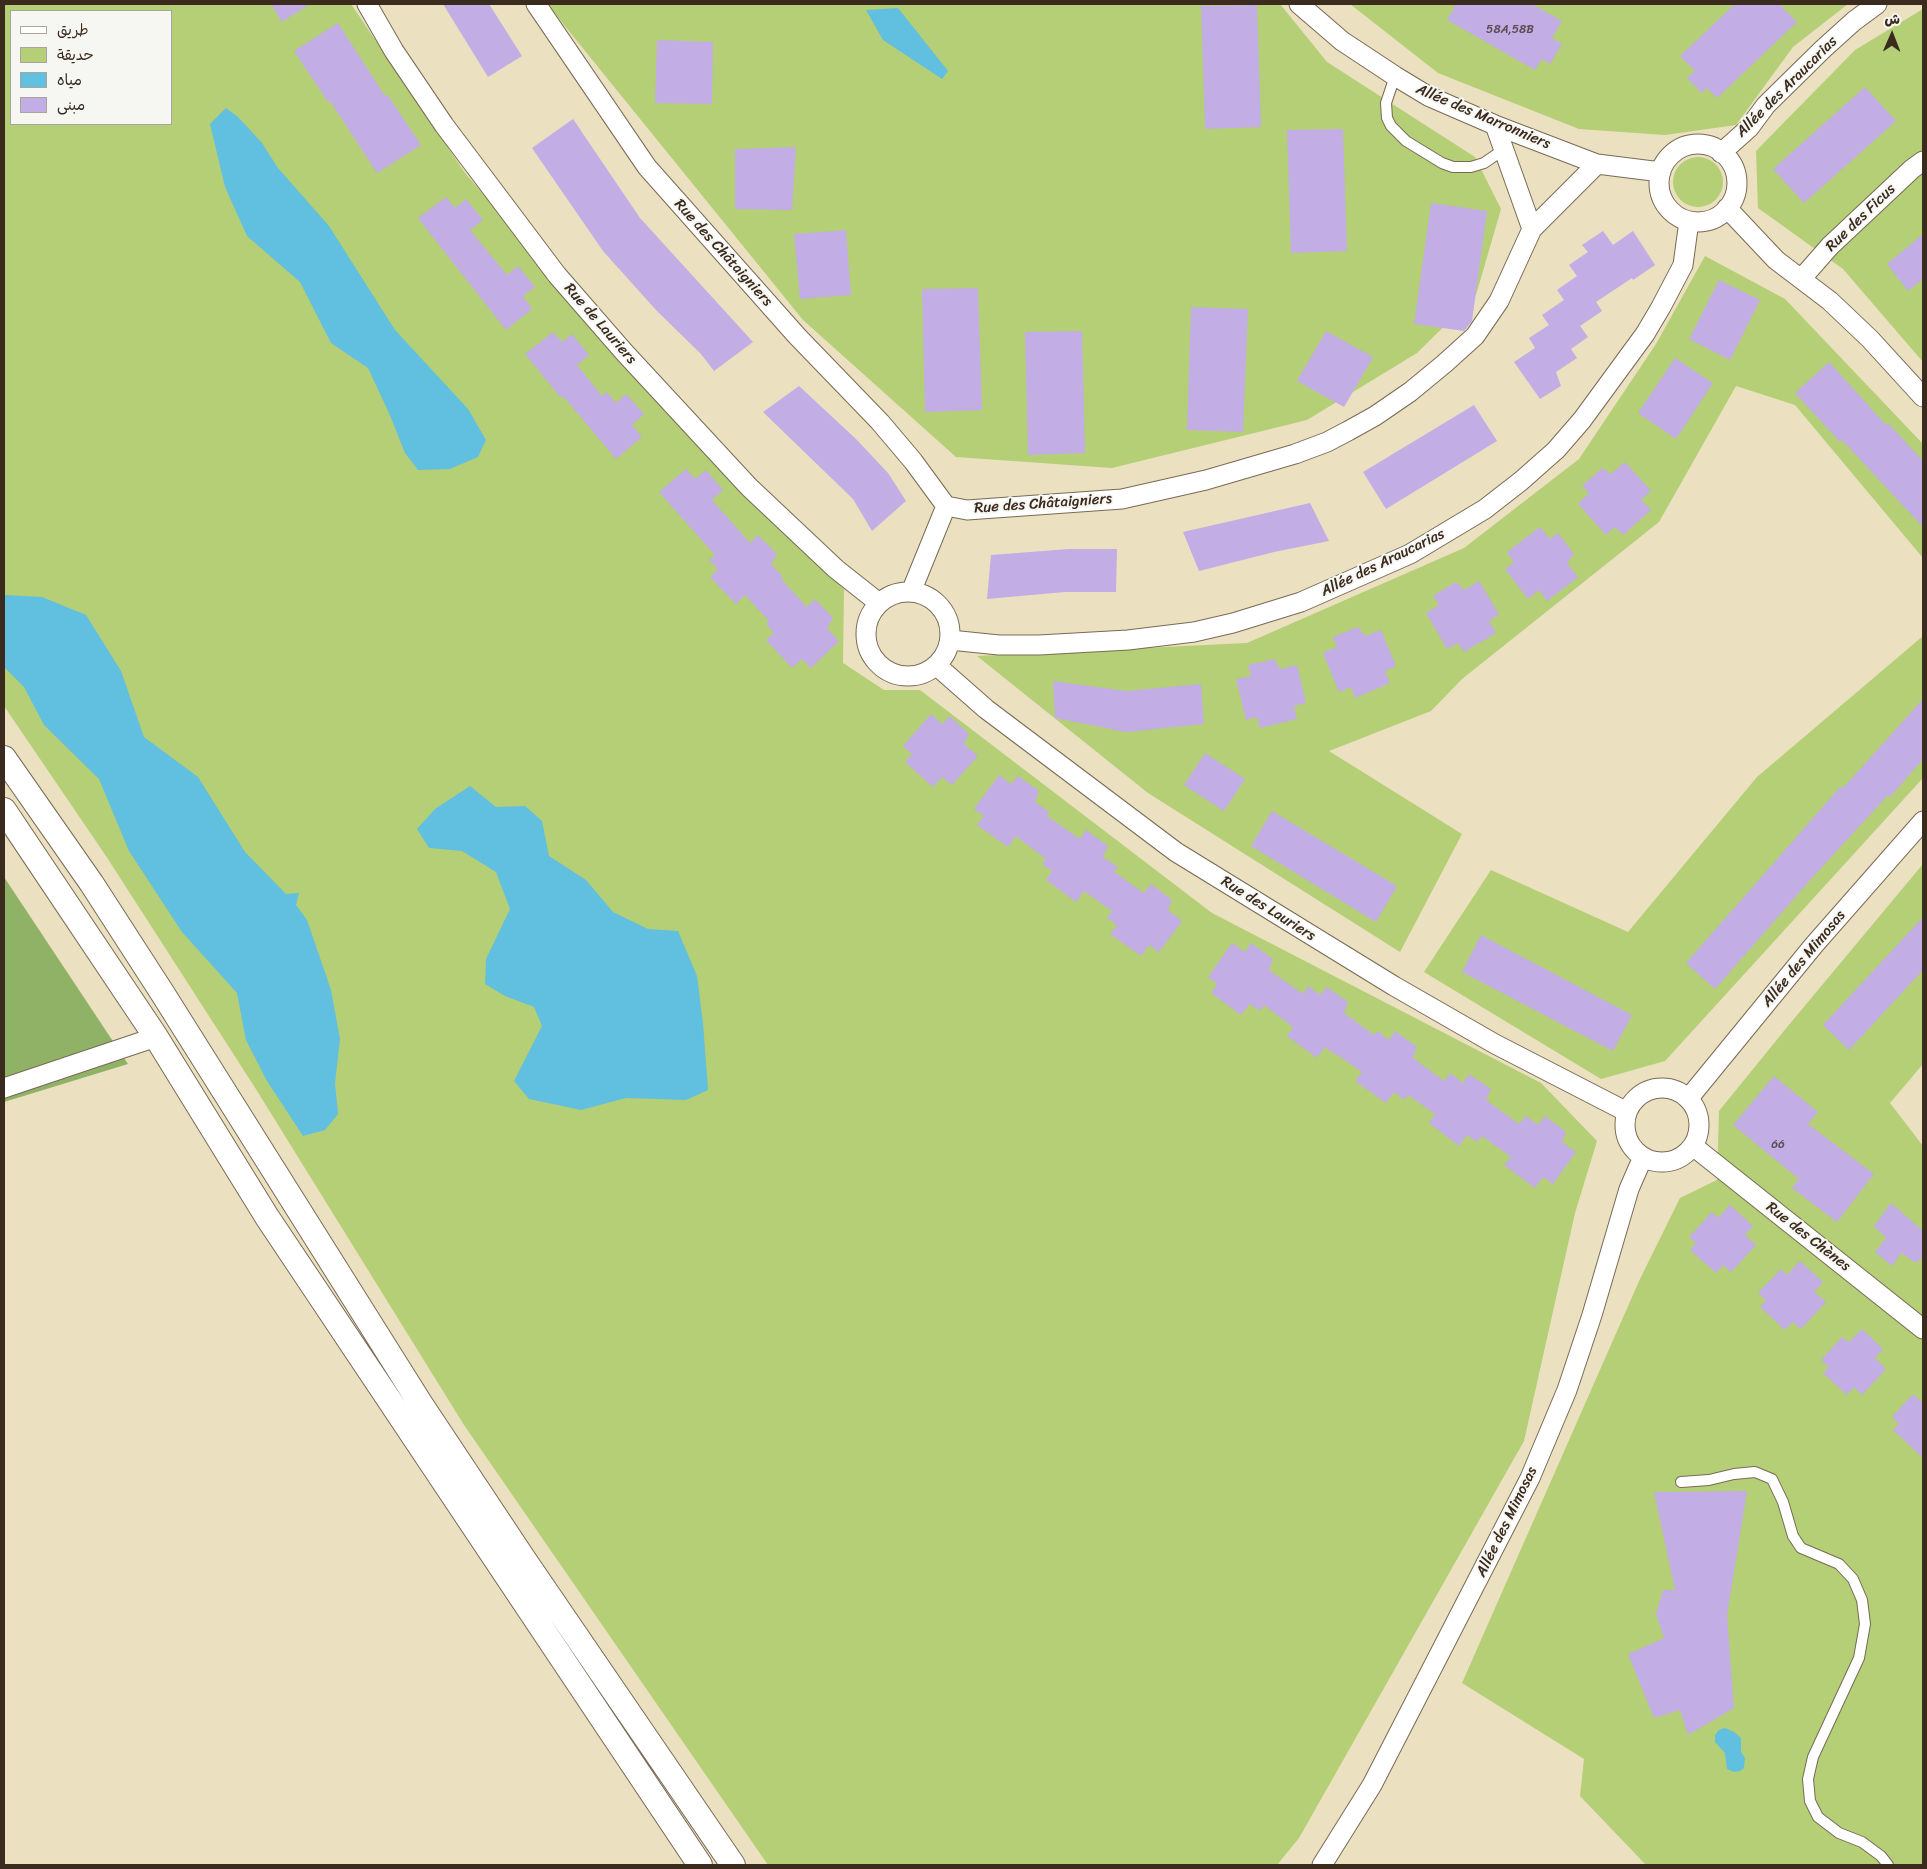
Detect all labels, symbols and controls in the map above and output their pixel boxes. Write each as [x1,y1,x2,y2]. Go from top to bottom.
text: ش [1884,7,1900,32]
legend [10,10,172,125]
north arrow [1867,10,1917,60]
text: طريق [57,17,89,43]
house number: 58A,58B [1486,23,1534,37]
street label: Allée des Araucarias [1733,33,1841,141]
text: حديقة [57,42,94,68]
text: مياه [57,67,82,93]
street label: Allée des Marronniers [1413,81,1553,153]
text: مبنى [57,92,85,118]
street label: Rue des Ficus [1822,180,1900,256]
street label: Rue des Châtaigniers [670,196,776,310]
street label: Rue de Lauriers [560,280,640,368]
street label: Rue des Châtaigniers [974,490,1112,518]
street label: Allée des Araucarias [1318,525,1448,601]
street label: Rue des Lauriers [1217,873,1319,945]
street label: Allée des Mimosas [1758,907,1850,1011]
house number: 66 [1771,1138,1785,1152]
street label: Rue des Chènes [1762,1198,1854,1276]
street label: Allée des Mimosas [1473,1464,1541,1580]

